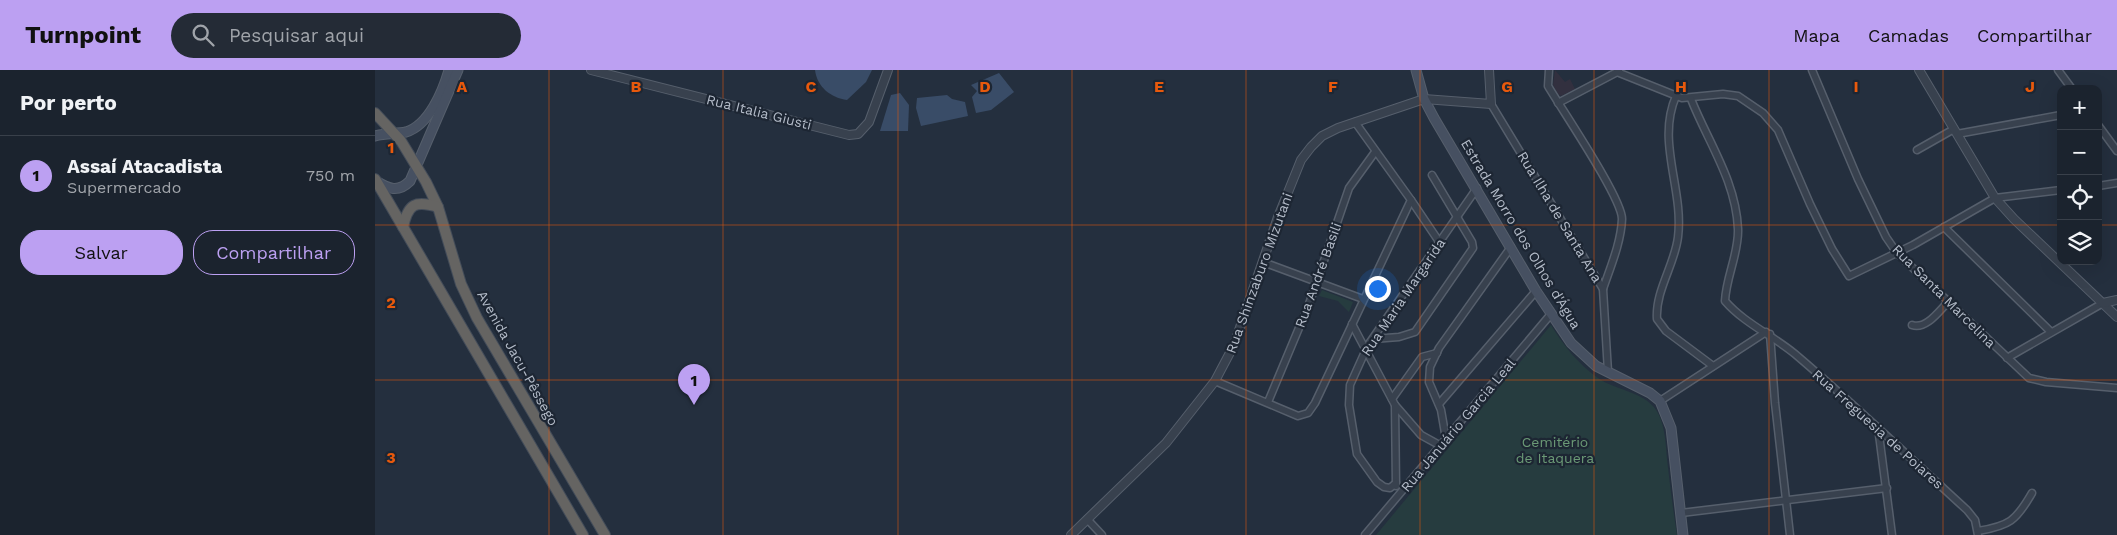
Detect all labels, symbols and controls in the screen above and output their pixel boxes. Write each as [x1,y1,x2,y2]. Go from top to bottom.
search box [171,13,521,58]
text: Turnpoint [25,21,141,49]
icon: search [189,21,217,49]
text: Pesquisar aqui [229,24,364,47]
text: Mapa [1793,25,1840,46]
text: Camadas [1868,25,1949,46]
text: Compartilhar [1977,25,2092,46]
text: A [457,77,468,96]
text: B [631,77,642,96]
text: C [806,77,817,96]
text: D [979,77,991,96]
text: E [1154,77,1164,96]
text: F [1328,77,1338,96]
text: G [1501,77,1513,96]
text: H [1675,77,1687,96]
text: I [1853,77,1859,96]
text: J [2025,77,2035,96]
map controls [2057,85,2102,265]
button: + [2057,85,2102,130]
text: Por perto [20,90,117,115]
street label: Rua Italia Giusti [705,91,813,133]
button: − [2057,130,2102,175]
street label: Estrada Morro dos Olhos d'Água [1458,136,1584,332]
text: 1 [388,138,394,157]
street label: Rua Ilha de Santa Ana [1515,149,1606,285]
text: Assaí Atacadista [67,155,222,178]
text: 1 [33,166,39,185]
text: 750 m [306,166,355,185]
button: locate [2057,175,2102,220]
text: Supermercado [67,178,181,197]
street label: Rua Shinzaburo Mizutani [1222,191,1296,355]
street label: Rua André Basili [1292,220,1344,330]
button: layers [2057,220,2102,265]
button: Salvar [20,230,183,275]
button: Compartilhar [193,230,355,275]
street label: Rua Maria Margarida [1358,235,1448,359]
street label: Rua Santa Marcelina [1889,241,1999,351]
your location [1365,276,1391,302]
street label: Avenida Jacu-Pêssego [474,288,562,428]
text: 2 [386,293,396,312]
street label: Rua Januário Garcia Leal [1397,355,1519,495]
pin: 1 [678,364,710,405]
street label: Rua Freguesia de Poiares [1809,366,1947,492]
park label: Cemitério de Itaquera [1516,434,1594,466]
text: 3 [386,448,396,467]

